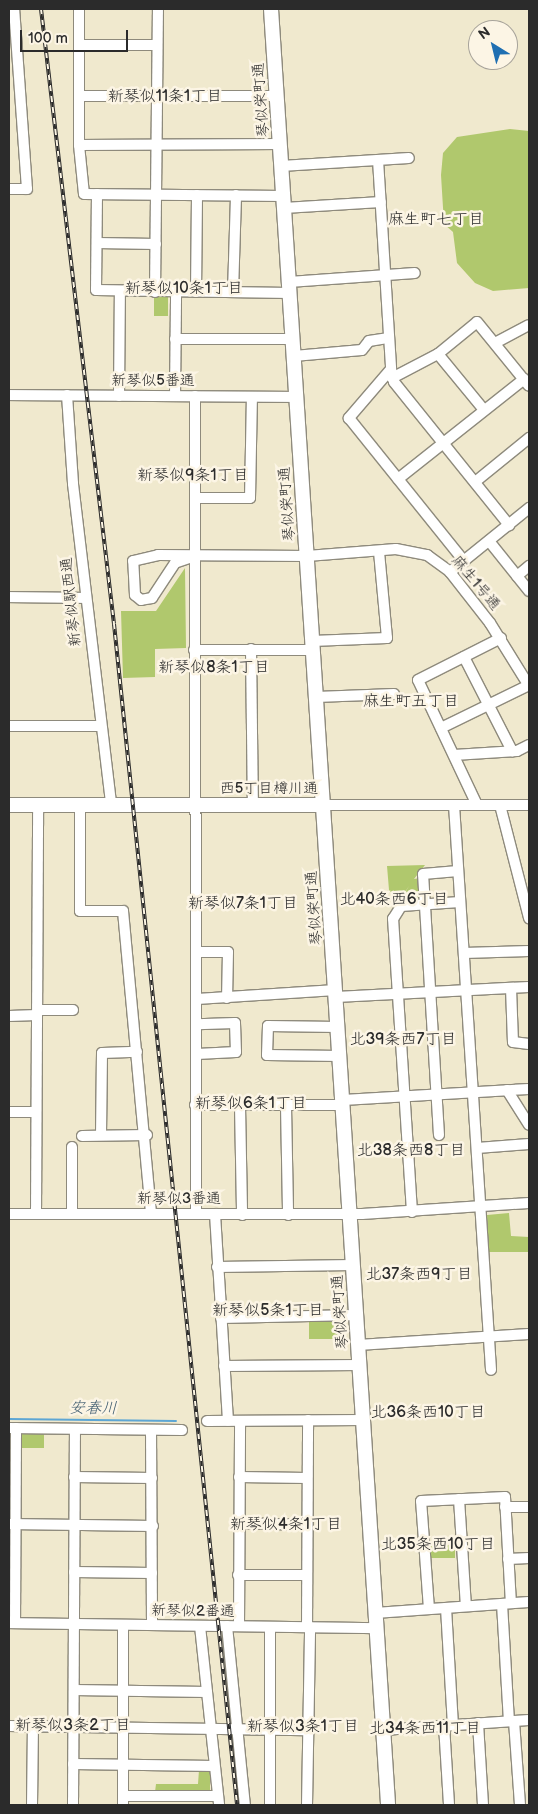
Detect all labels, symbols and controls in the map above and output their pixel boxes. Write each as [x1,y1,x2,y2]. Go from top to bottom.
scale bar [22,20,130,52]
north arrow [468,20,518,70]
text: N [475,23,494,43]
text: 100 m [28,29,68,48]
street label: 琴似栄町通 [249,62,273,138]
district label: 新琴似11条1丁目 [108,87,222,107]
district label: 麻生町七丁目 [388,210,484,230]
district label: 新琴似10条1丁目 [125,279,243,299]
street label: 新琴似5番通 [111,372,195,390]
district label: 新琴似9条1丁目 [137,466,249,486]
street label: 琴似栄町通 [275,466,299,542]
street label: 麻生1号通 [448,552,504,614]
street label: 新琴似駅西通 [57,556,85,648]
district label: 新琴似8条1丁目 [158,658,270,678]
district label: 麻生町五丁目 [363,692,459,712]
street label: 西5丁目樽川通 [220,780,318,798]
street label: 琴似栄町通 [302,870,326,946]
district label: 北40条西6丁目 [340,890,448,910]
district label: 新琴似7条1丁目 [188,894,298,914]
district label: 北39条西7丁目 [350,1030,456,1050]
district label: 新琴似6条1丁目 [195,1094,307,1114]
district label: 北38条西8丁目 [357,1141,465,1161]
street label: 新琴似3番通 [137,1190,221,1208]
district label: 北37条西9丁目 [366,1265,472,1285]
street label: 琴似栄町通 [328,1274,352,1350]
district label: 新琴似5条1丁目 [212,1301,324,1321]
water label: 安春川 [69,1399,117,1419]
district label: 北36条西10丁目 [370,1403,486,1423]
district label: 新琴似4条1丁目 [230,1515,342,1535]
district label: 北35条西10丁目 [381,1535,495,1555]
street label: 新琴似2番通 [151,1601,235,1621]
district label: 新琴似3条2丁目 [15,1716,131,1736]
district label: 新琴似3条1丁目 [247,1717,359,1737]
district label: 北34条西11丁目 [369,1719,481,1739]

